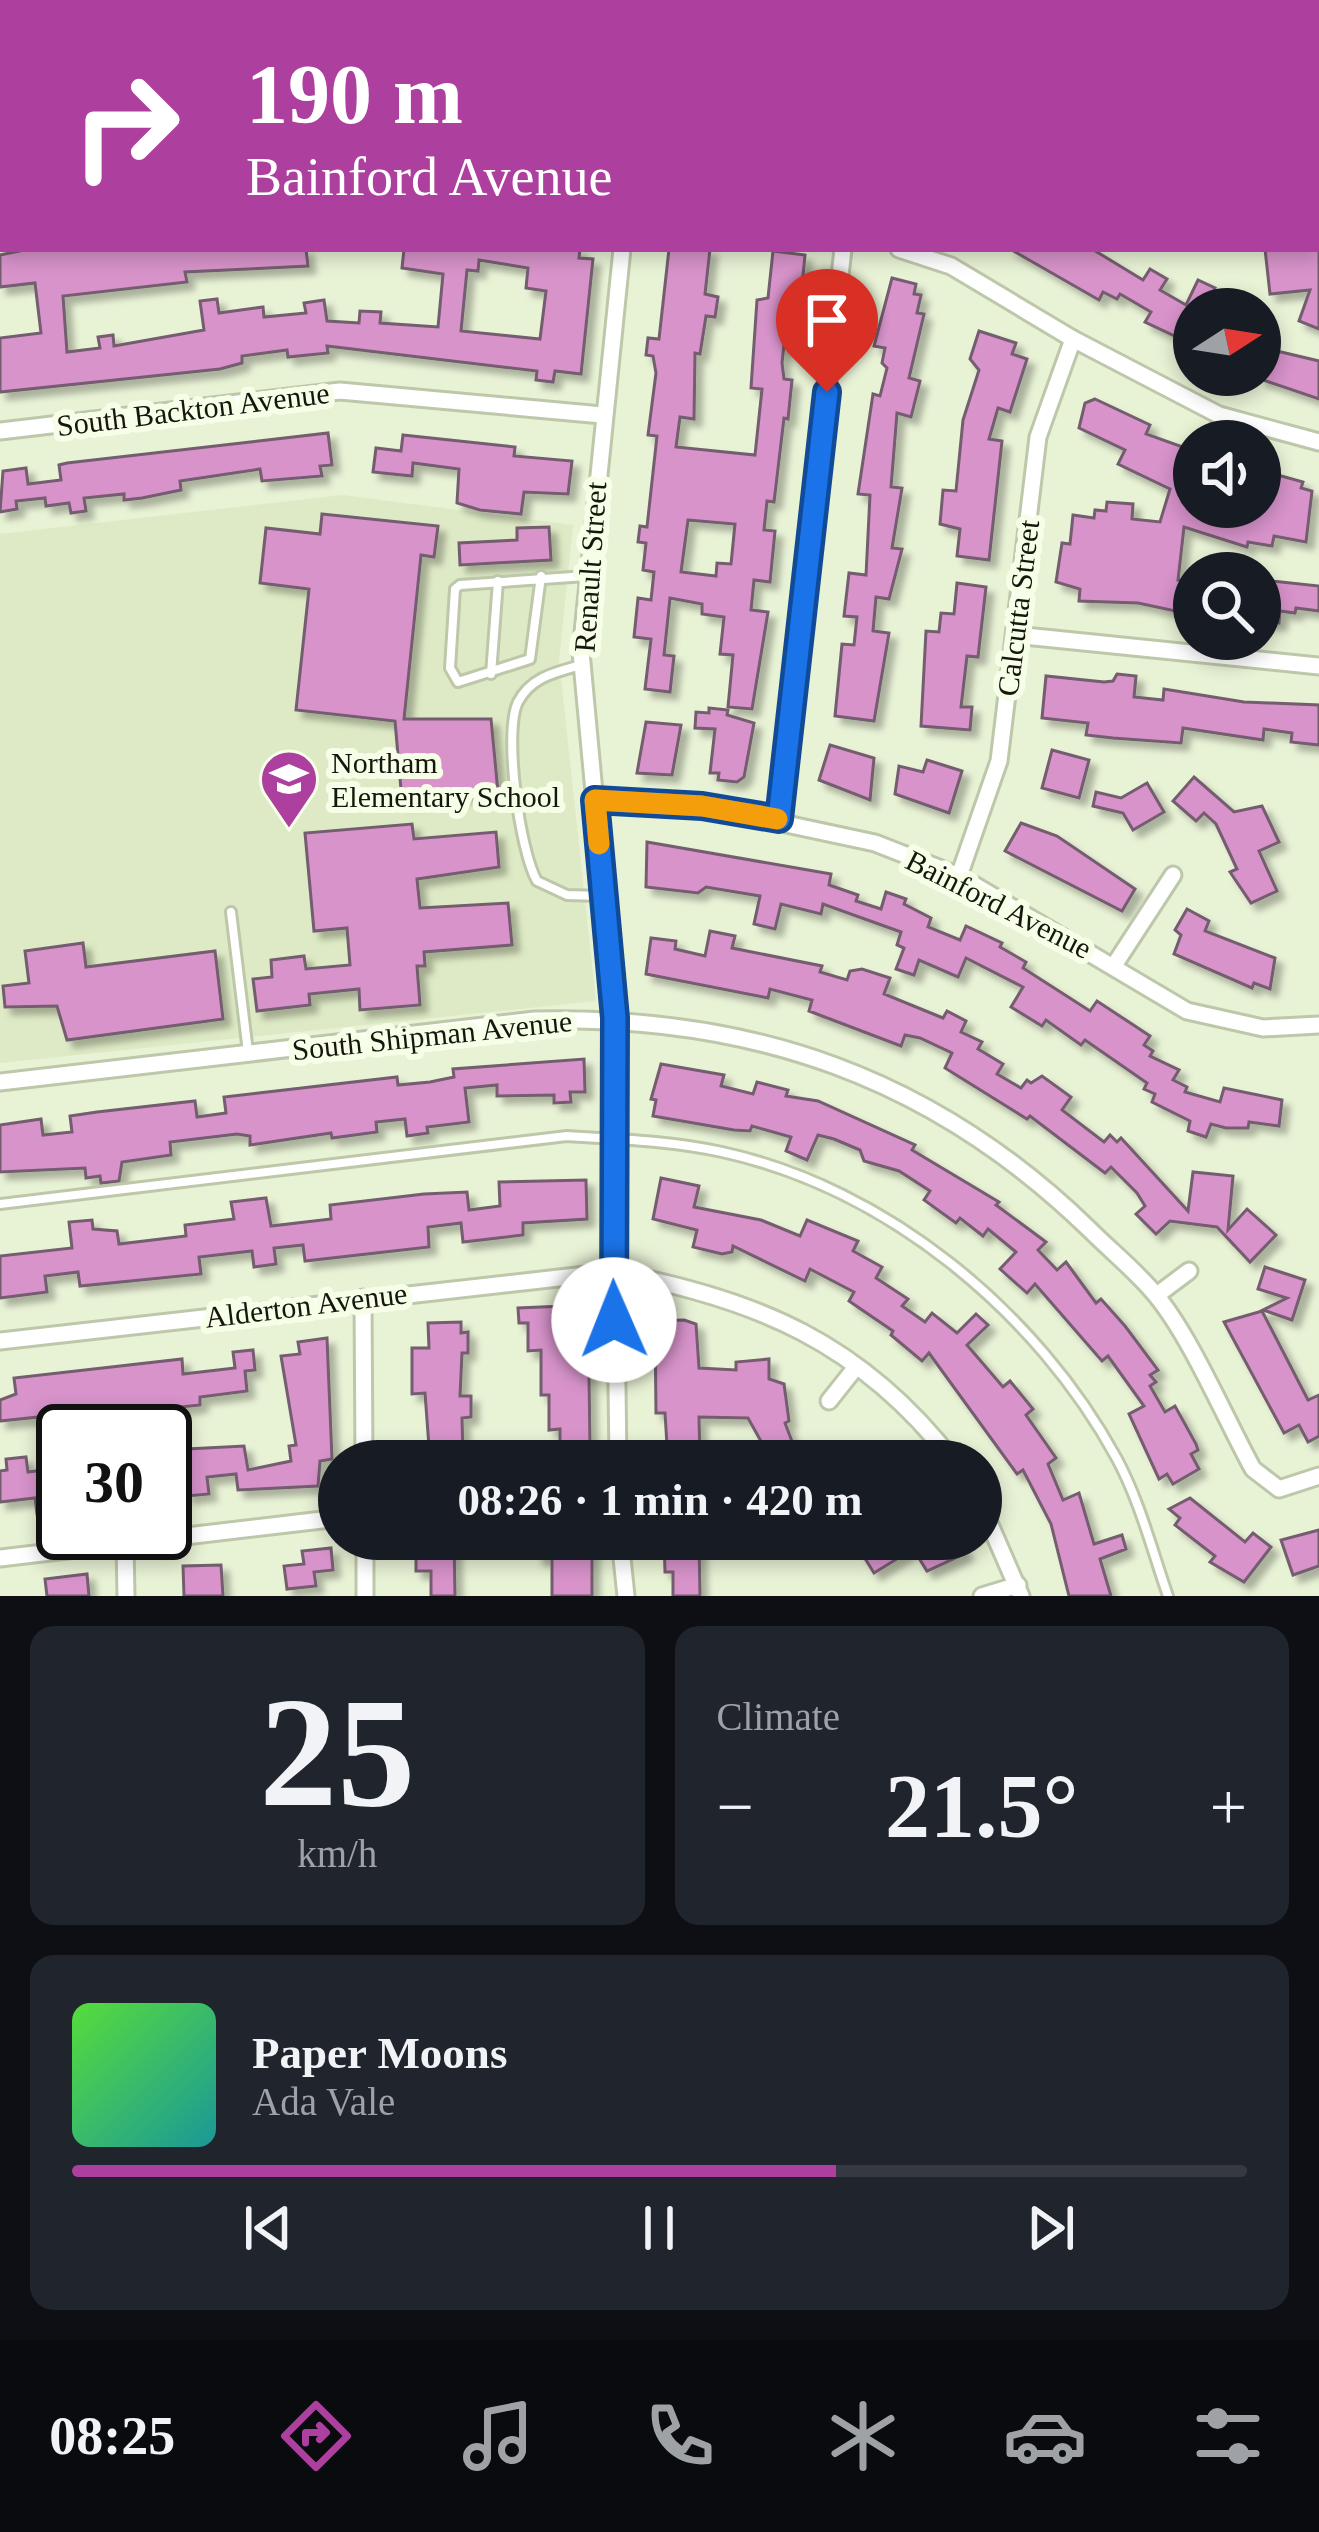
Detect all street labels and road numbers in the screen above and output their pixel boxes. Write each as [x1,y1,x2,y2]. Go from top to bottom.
street label: South Backton Avenue [55,376,331,442]
street label: Renault Street [568,480,612,653]
street label: Calcutta Street [991,517,1045,698]
street label: Bainford Avenue [901,843,1097,965]
street label: South Shipman Avenue [290,1004,574,1066]
street label: Alderton Avenue [203,1276,409,1334]

